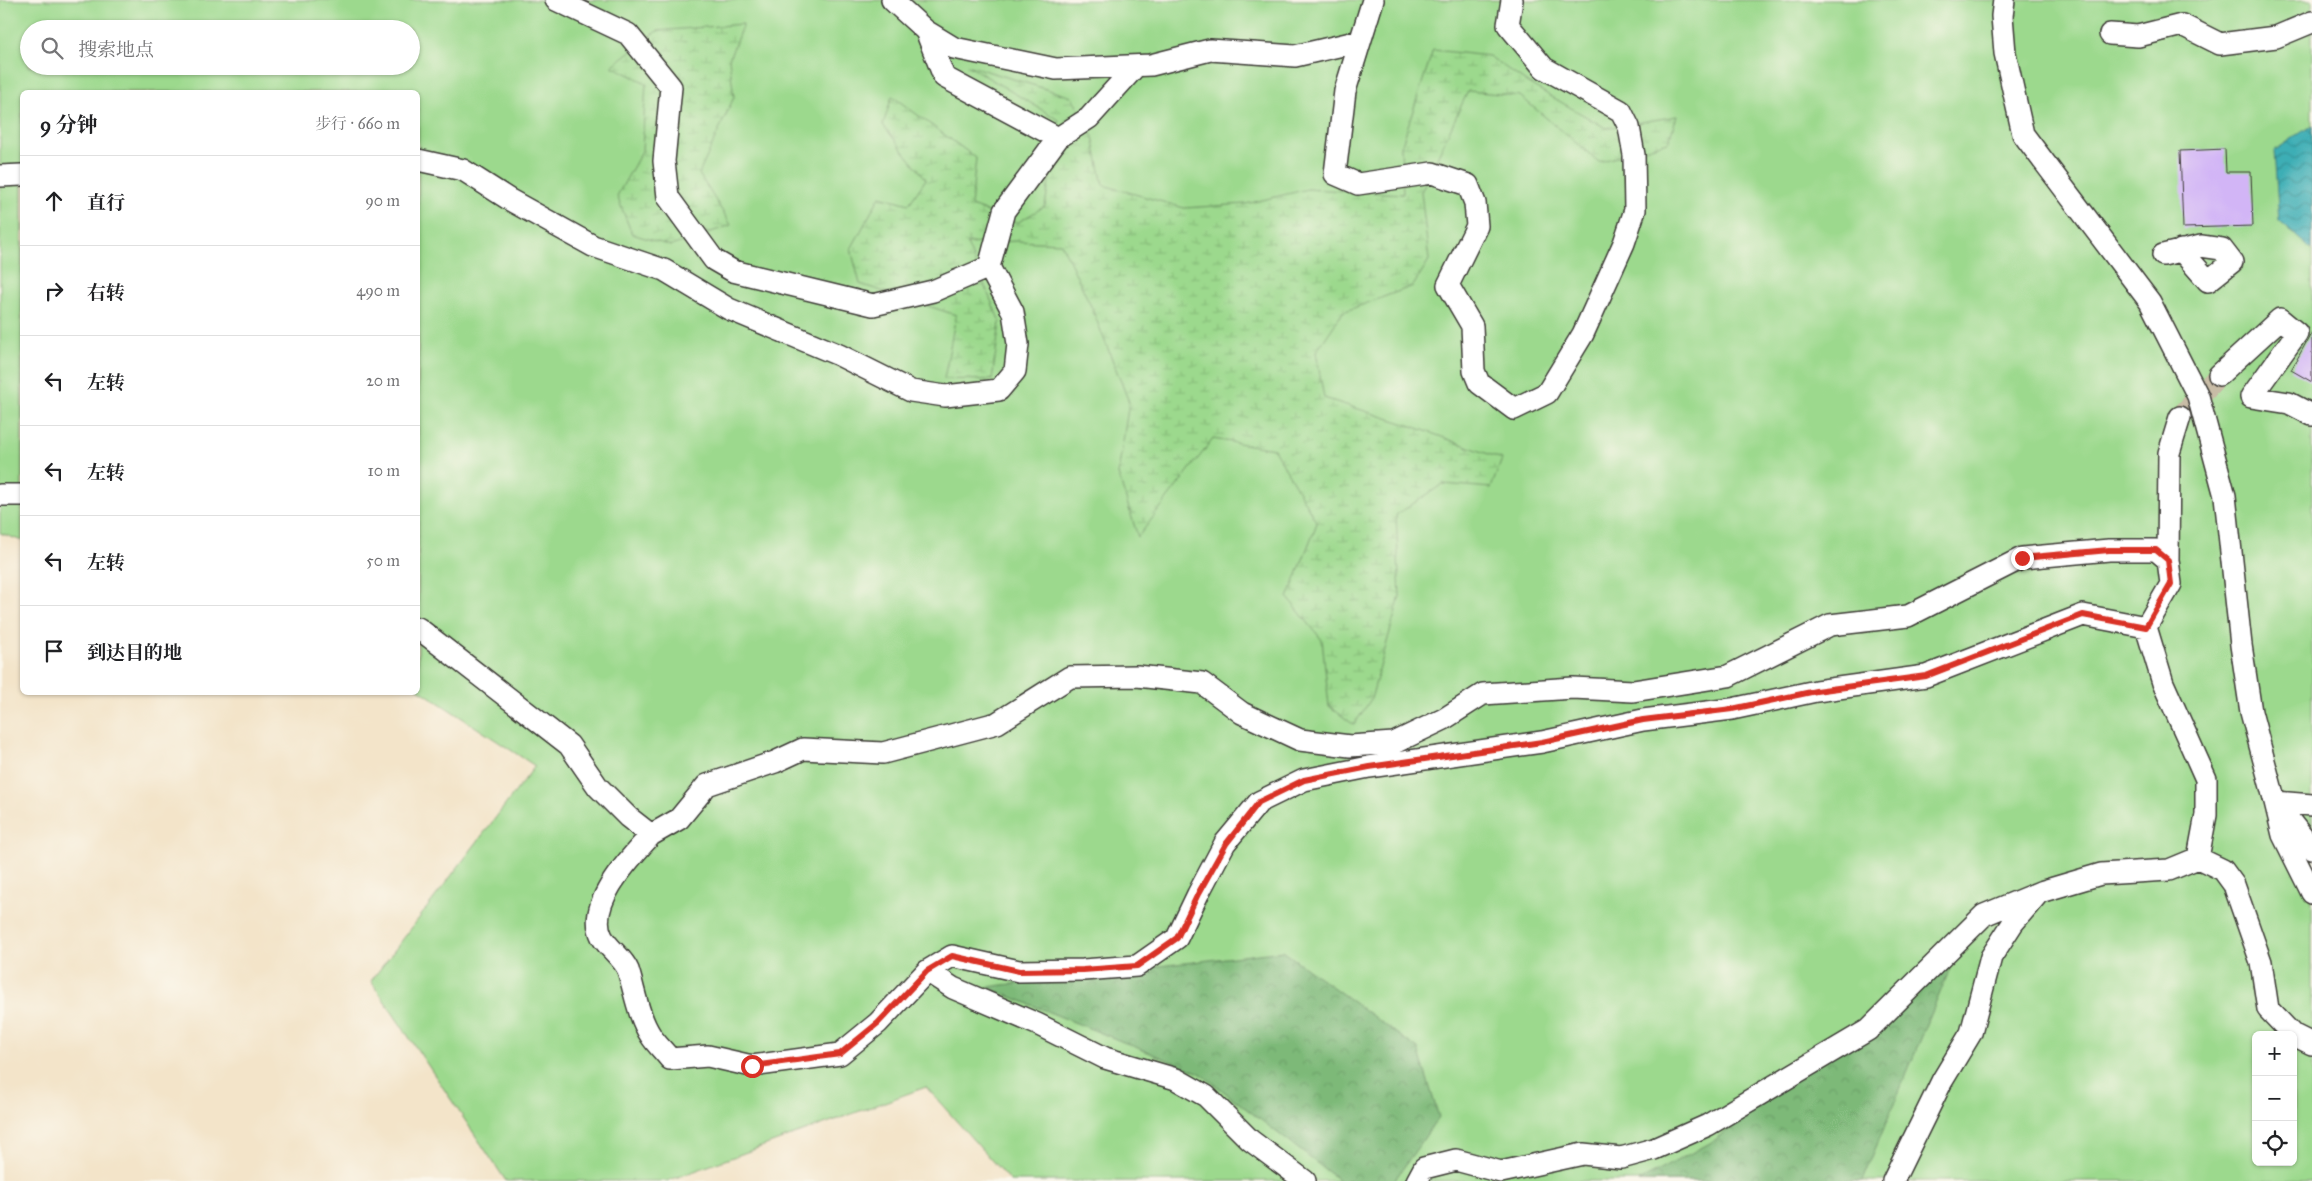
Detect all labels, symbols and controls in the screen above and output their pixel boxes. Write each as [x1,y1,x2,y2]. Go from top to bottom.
search box [20,20,420,75]
icon: search [38,34,66,62]
text: 搜索地点 [78,38,154,61]
text: 9 分钟 [40,112,98,138]
text: 步行 · 660 m [315,114,400,133]
icon: ahead [40,187,68,215]
text: 直行 [87,191,125,214]
text: 90 m [365,191,400,210]
icon: right [40,277,68,305]
text: 右转 [87,281,125,304]
text: 490 m [356,281,400,300]
icon: left [40,367,68,395]
text: 左转 [87,371,125,394]
text: 20 m [366,371,400,390]
icon: left [40,457,68,485]
text: 左转 [87,461,125,484]
text: 10 m [368,461,400,480]
icon: left [40,547,68,575]
route end [2011,547,2034,570]
text: 左转 [87,551,125,574]
text: 50 m [366,551,400,570]
icon: arrive [40,637,68,665]
text: 到达目的地 [87,641,182,664]
map controls [2252,1031,2297,1166]
button: + [2252,1031,2297,1076]
route start [741,1055,764,1078]
button: − [2252,1076,2297,1121]
button: locate [2252,1121,2297,1166]

